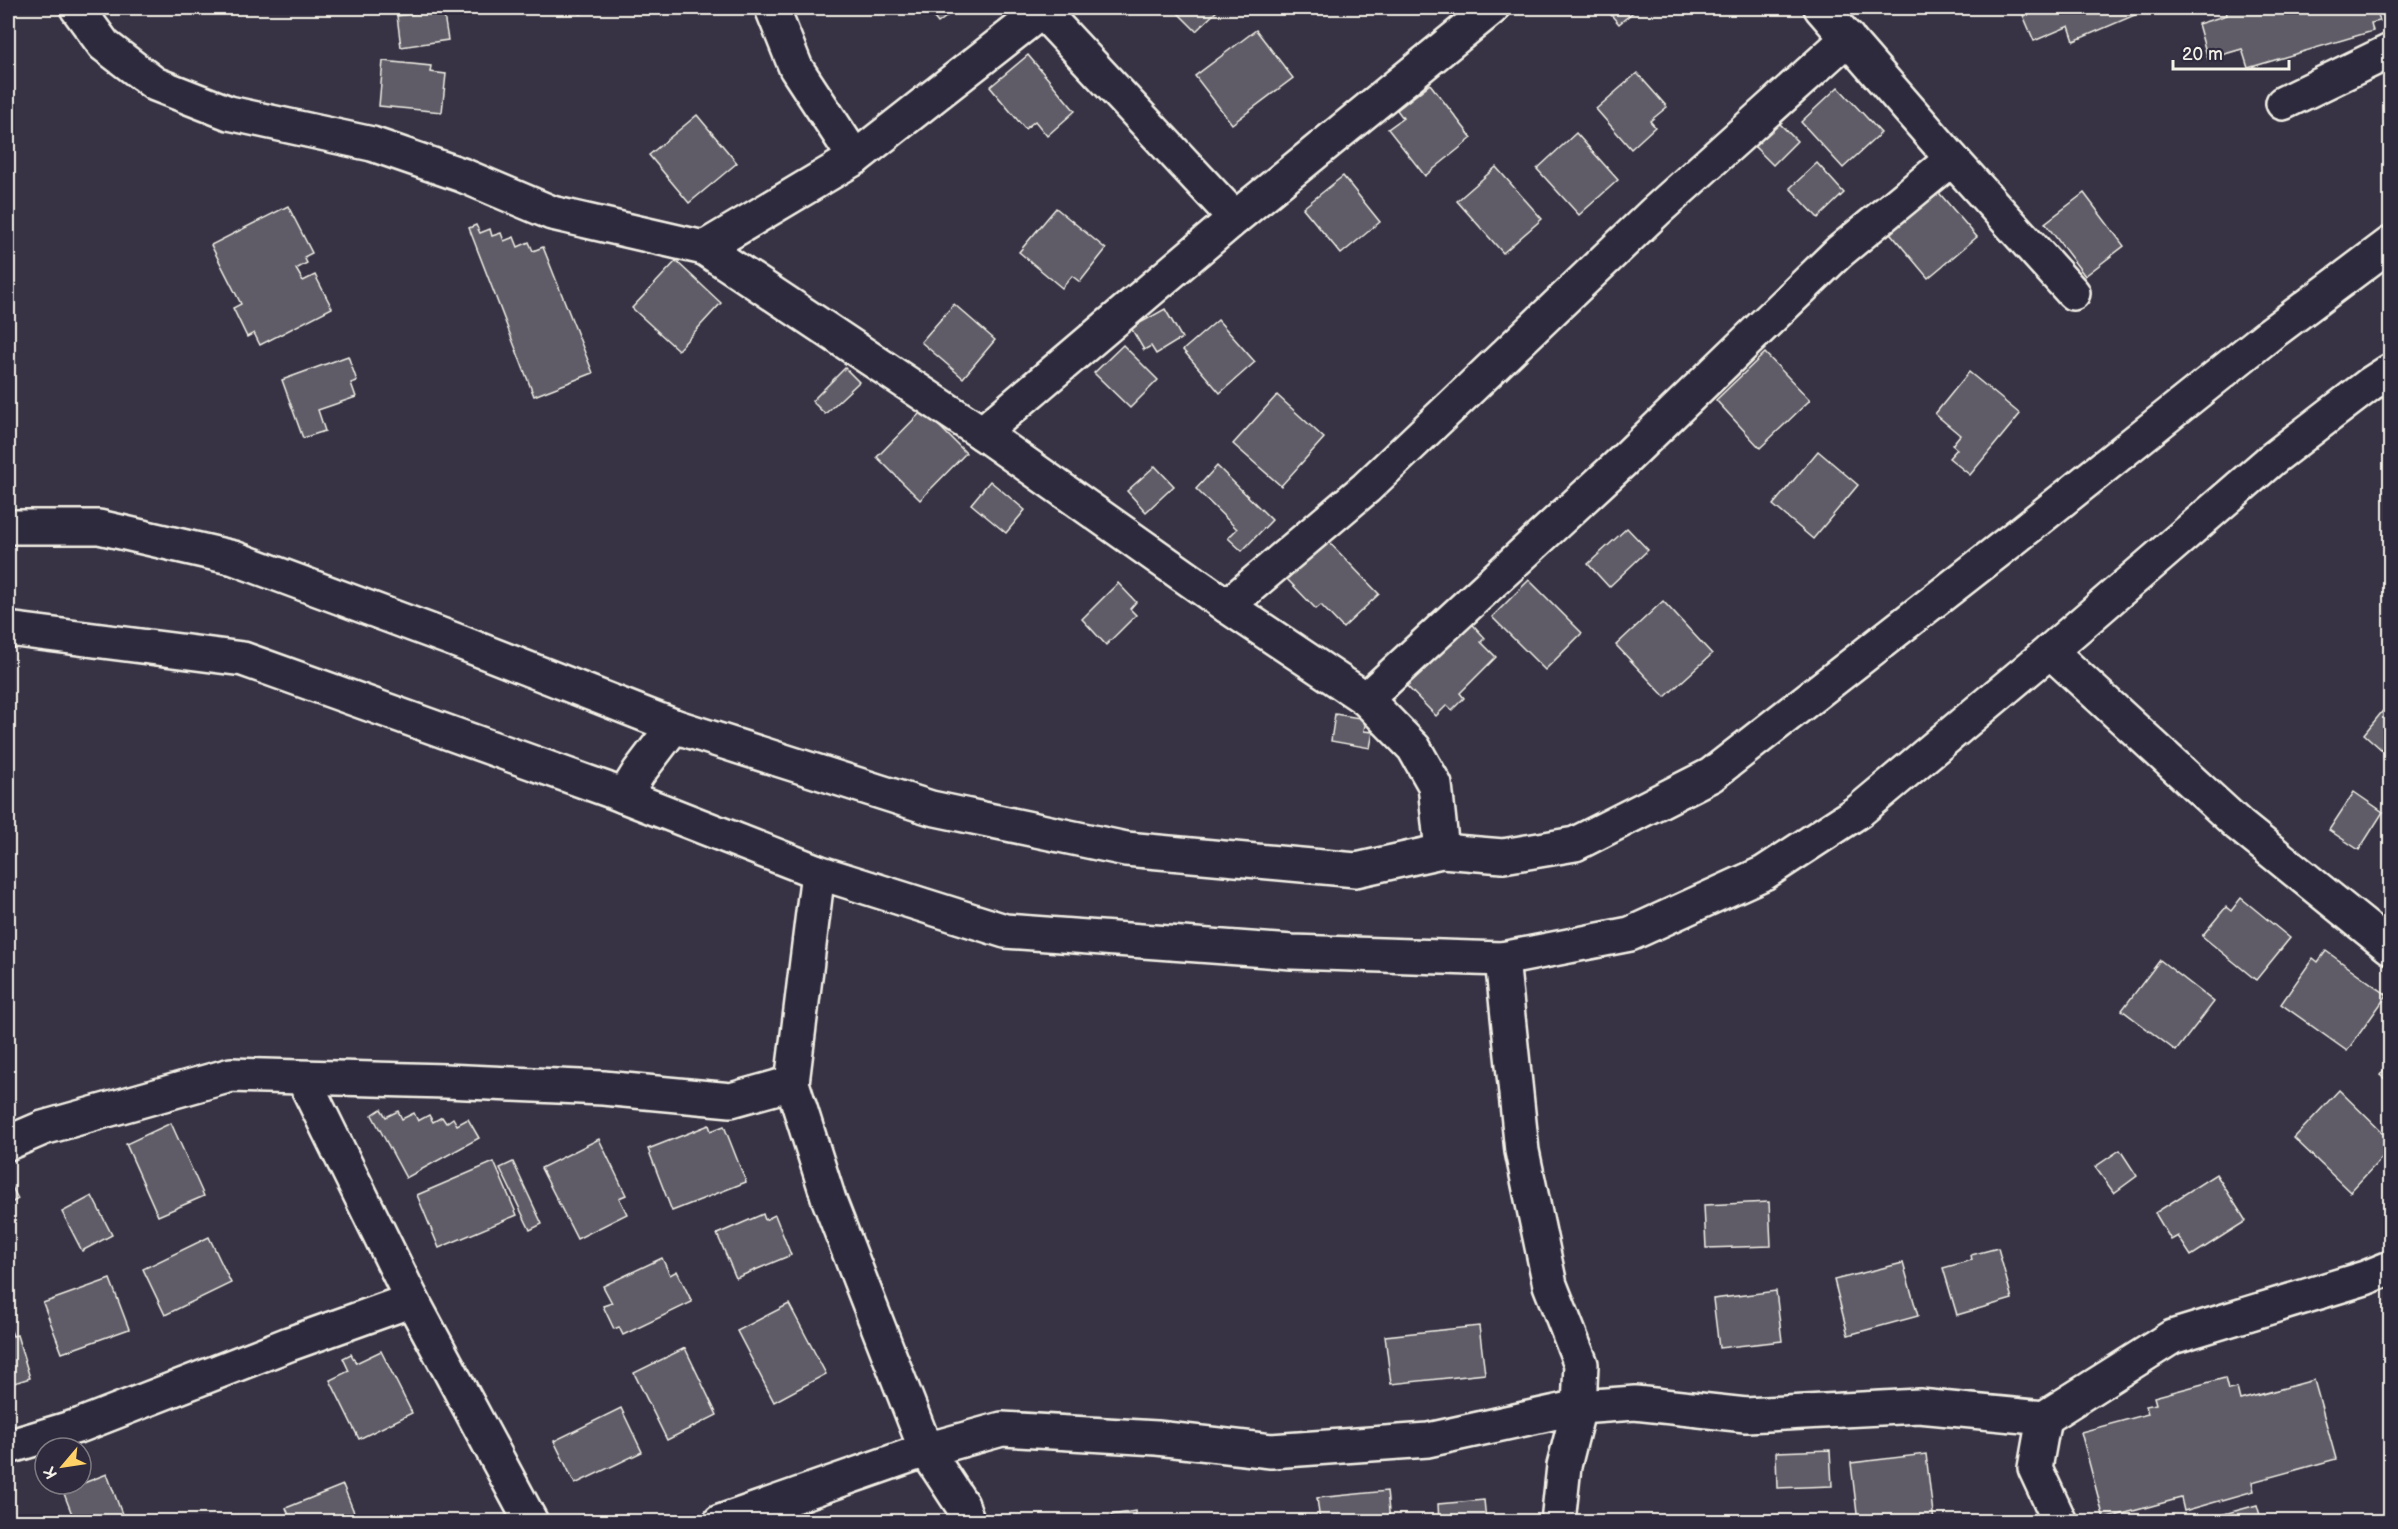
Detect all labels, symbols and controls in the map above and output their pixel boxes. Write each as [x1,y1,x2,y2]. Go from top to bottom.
scale bar [2173,33,2288,71]
text: 20 m [2182,44,2223,65]
north arrow [33,1436,93,1496]
text: K [40,1463,62,1482]

